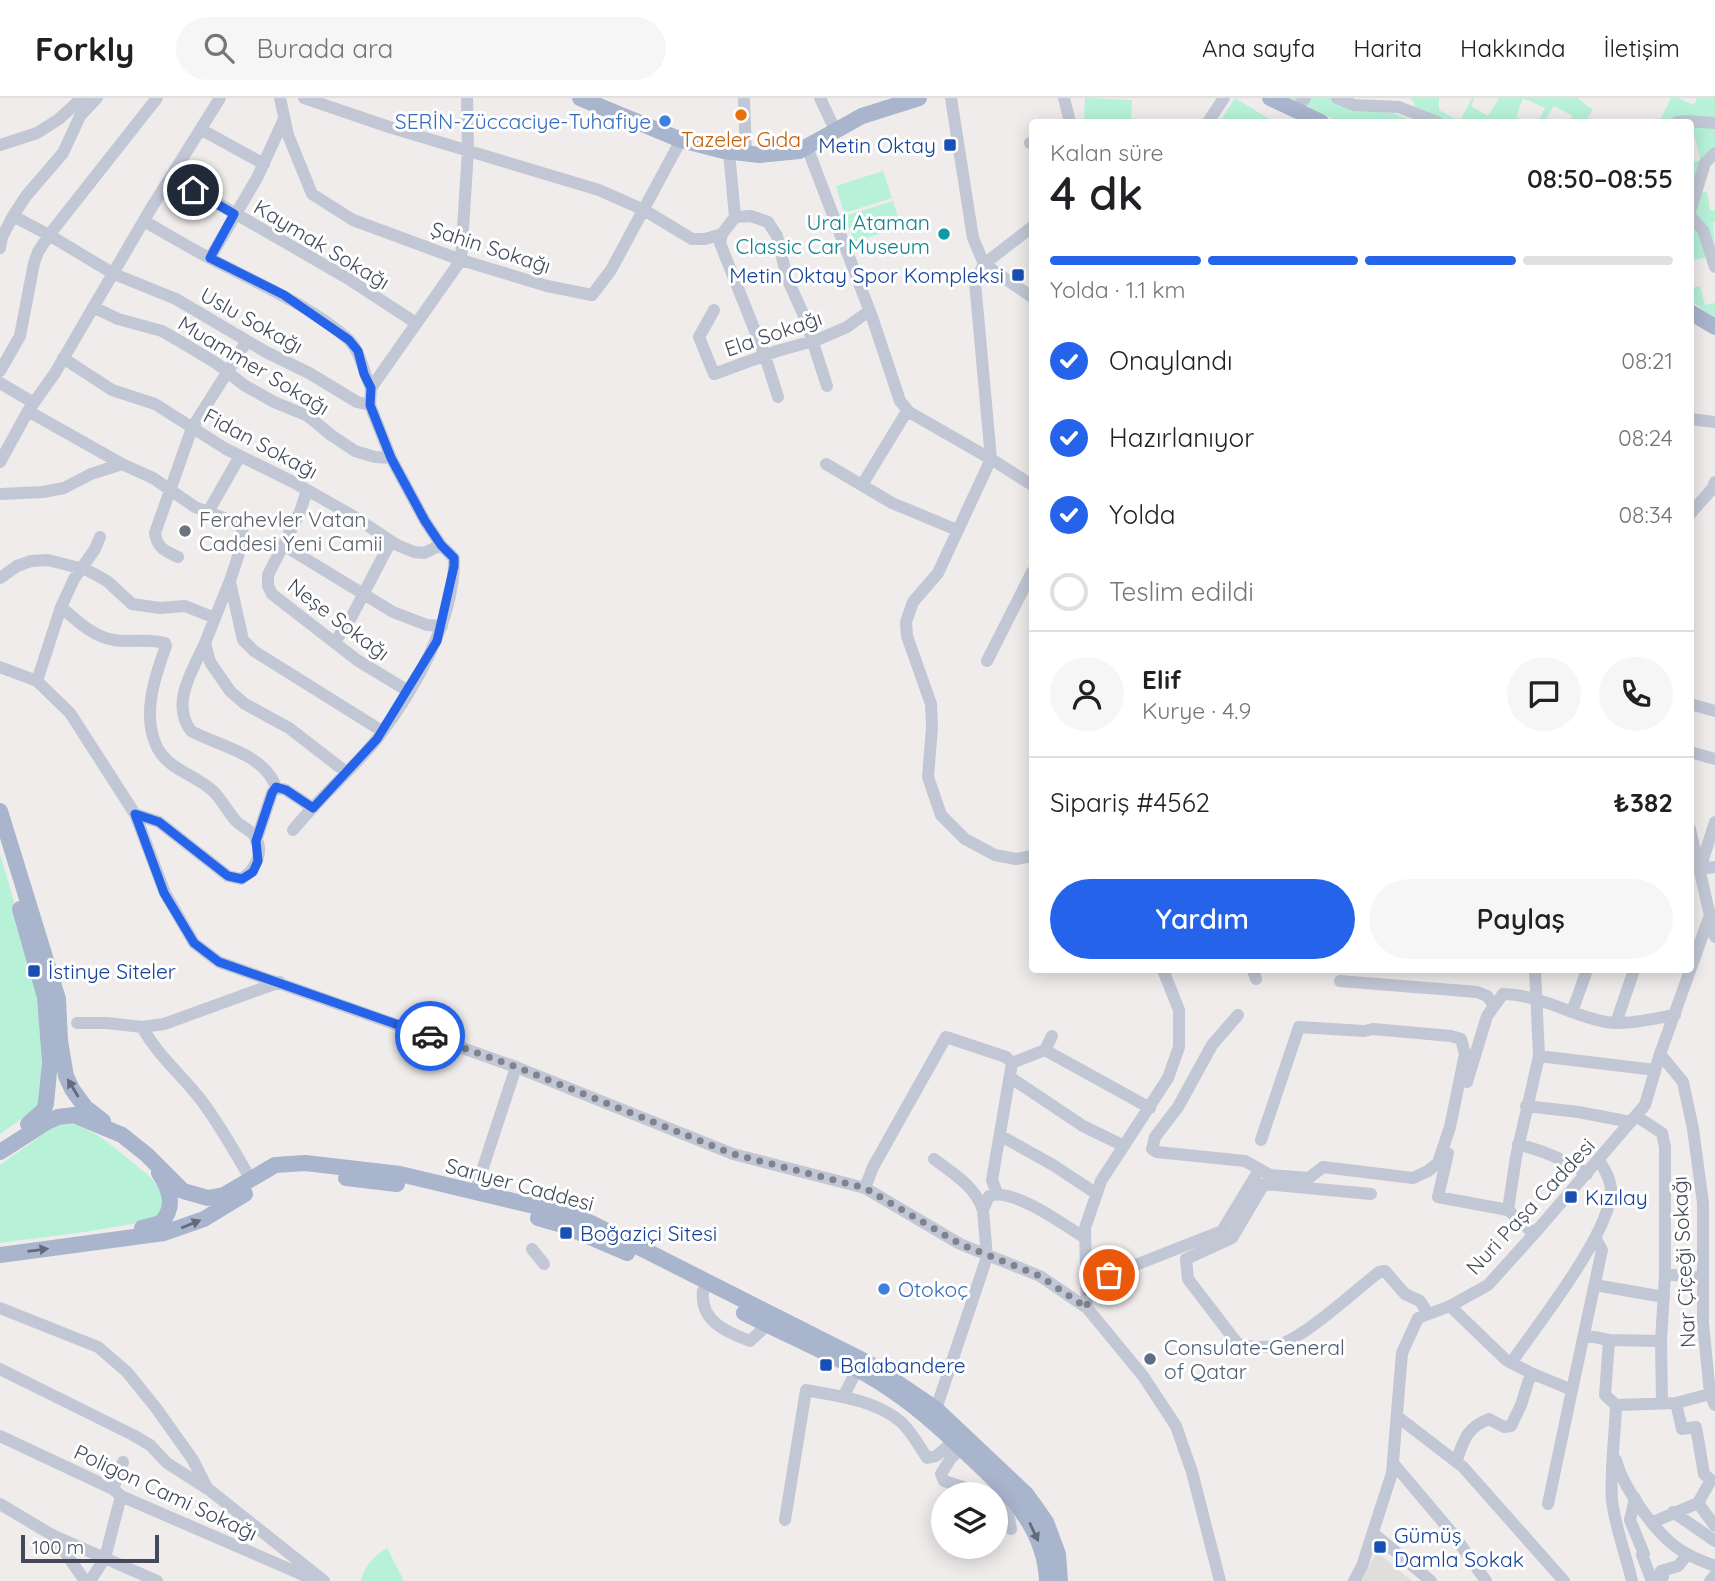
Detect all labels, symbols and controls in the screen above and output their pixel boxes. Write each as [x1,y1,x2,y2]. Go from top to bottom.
search box [176,17,666,80]
text: Forkly [35,28,134,69]
icon: search [200,29,238,67]
text: Burada ara [256,32,393,65]
text: Ana sayfa [1202,33,1315,63]
text: Harita [1353,33,1422,63]
text: Hakkında [1460,33,1566,63]
text: İletişim [1604,33,1680,63]
marker: Tazeler Gıda [733,107,749,123]
place label: SERİN-Züccaciye-Tuhafiye [395,108,651,134]
marker: SERİN-Züccaciye-Tuhafiye [657,113,673,129]
place label: Tazeler Gıda [681,126,801,152]
place label: Metin Oktay [818,132,936,158]
marker: Metin Oktay [942,137,958,153]
text: Kalan süre [1050,138,1163,167]
pin [163,160,223,220]
text: 08:50–08:55 [1527,162,1673,195]
text: 4 dk [1050,164,1143,222]
icon: home [174,171,212,209]
street label: Kaymak Sokağı [249,193,395,295]
place label: Ural Ataman Classic Car Museum [736,209,930,259]
street label: Şahin Sokağı [428,215,554,279]
marker: Ural Ataman Classic Car Museum [936,226,952,242]
place label: Metin Oktay Spor Kompleksi [729,262,1004,288]
marker: Metin Oktay Spor Kompleksi [1010,267,1026,283]
text: Yolda · 1.1 km [1050,275,1186,304]
street label: Uslu Sokağı [196,281,308,359]
street label: Ela Sokağı [721,304,825,362]
street label: Muammer Sokağı [174,310,334,420]
icon: check [1050,342,1088,380]
text: Onaylandı [1109,344,1233,377]
text: 08:21 [1621,346,1673,375]
street label: Fidan Sokağı [199,402,323,484]
icon: check [1050,419,1088,457]
text: Hazırlanıyor [1109,421,1254,454]
text: 08:24 [1618,423,1673,452]
icon: check [1050,496,1088,534]
text: Yolda [1109,498,1175,531]
text: 08:34 [1618,500,1673,529]
place label: Ferahevler Vatan Caddesi Yeni Camii [199,506,383,556]
marker: Ferahevler Vatan Caddesi Yeni Camii [177,523,193,539]
street label: Neşe Sokağı [283,572,395,666]
text: Teslim edildi [1109,575,1254,608]
button: person [1050,657,1124,731]
button: chat [1507,657,1581,731]
button: phone [1599,657,1673,731]
text: Elif [1142,663,1181,696]
text: Kurye · 4.9 [1142,696,1251,725]
text: Sipariş #4562 [1050,786,1210,819]
text: ₺382 [1614,786,1673,819]
button: Yardım [1050,879,1355,959]
button: Paylaş [1369,879,1673,959]
place label: İstinye Siteler [48,958,176,984]
marker: İstinye Siteler [26,963,42,979]
courier [395,1001,465,1071]
icon: car [411,1017,449,1055]
one-way arrow [67,1079,79,1098]
street label: Nuri Paşa Caddesi [1460,1132,1600,1280]
street label: Sarıyer Caddesi [443,1152,597,1216]
street label: Nar Çiçeği Sokağı [1666,1175,1700,1349]
place label: Kızılay [1585,1184,1648,1210]
marker: Kızılay [1563,1189,1579,1205]
one-way arrow [181,1219,202,1230]
place label: Boğaziçi Sitesi [580,1220,717,1246]
marker: Boğaziçi Sitesi [558,1225,574,1241]
one-way arrow [27,1245,49,1256]
pin [1079,1245,1139,1305]
icon: bag [1090,1256,1128,1294]
place label: Otokoç [898,1276,968,1302]
marker: Otokoç [876,1281,892,1297]
place label: Consulate-General of Qatar [1164,1334,1345,1384]
marker: Consulate-General of Qatar [1142,1351,1158,1367]
place label: Balabandere [840,1352,966,1378]
marker: Balabandere [818,1357,834,1373]
street label: Poligon Cami Sokağı [70,1438,262,1546]
map controls [931,1482,1008,1559]
button: layers [931,1482,1008,1559]
one-way arrow [1029,1522,1040,1543]
place label: Gümüş Damla Sokak [1394,1522,1524,1572]
scale bar [21,1532,159,1564]
text: 100 m [32,1535,84,1559]
marker: Gümüş Damla Sokak [1372,1539,1388,1555]

